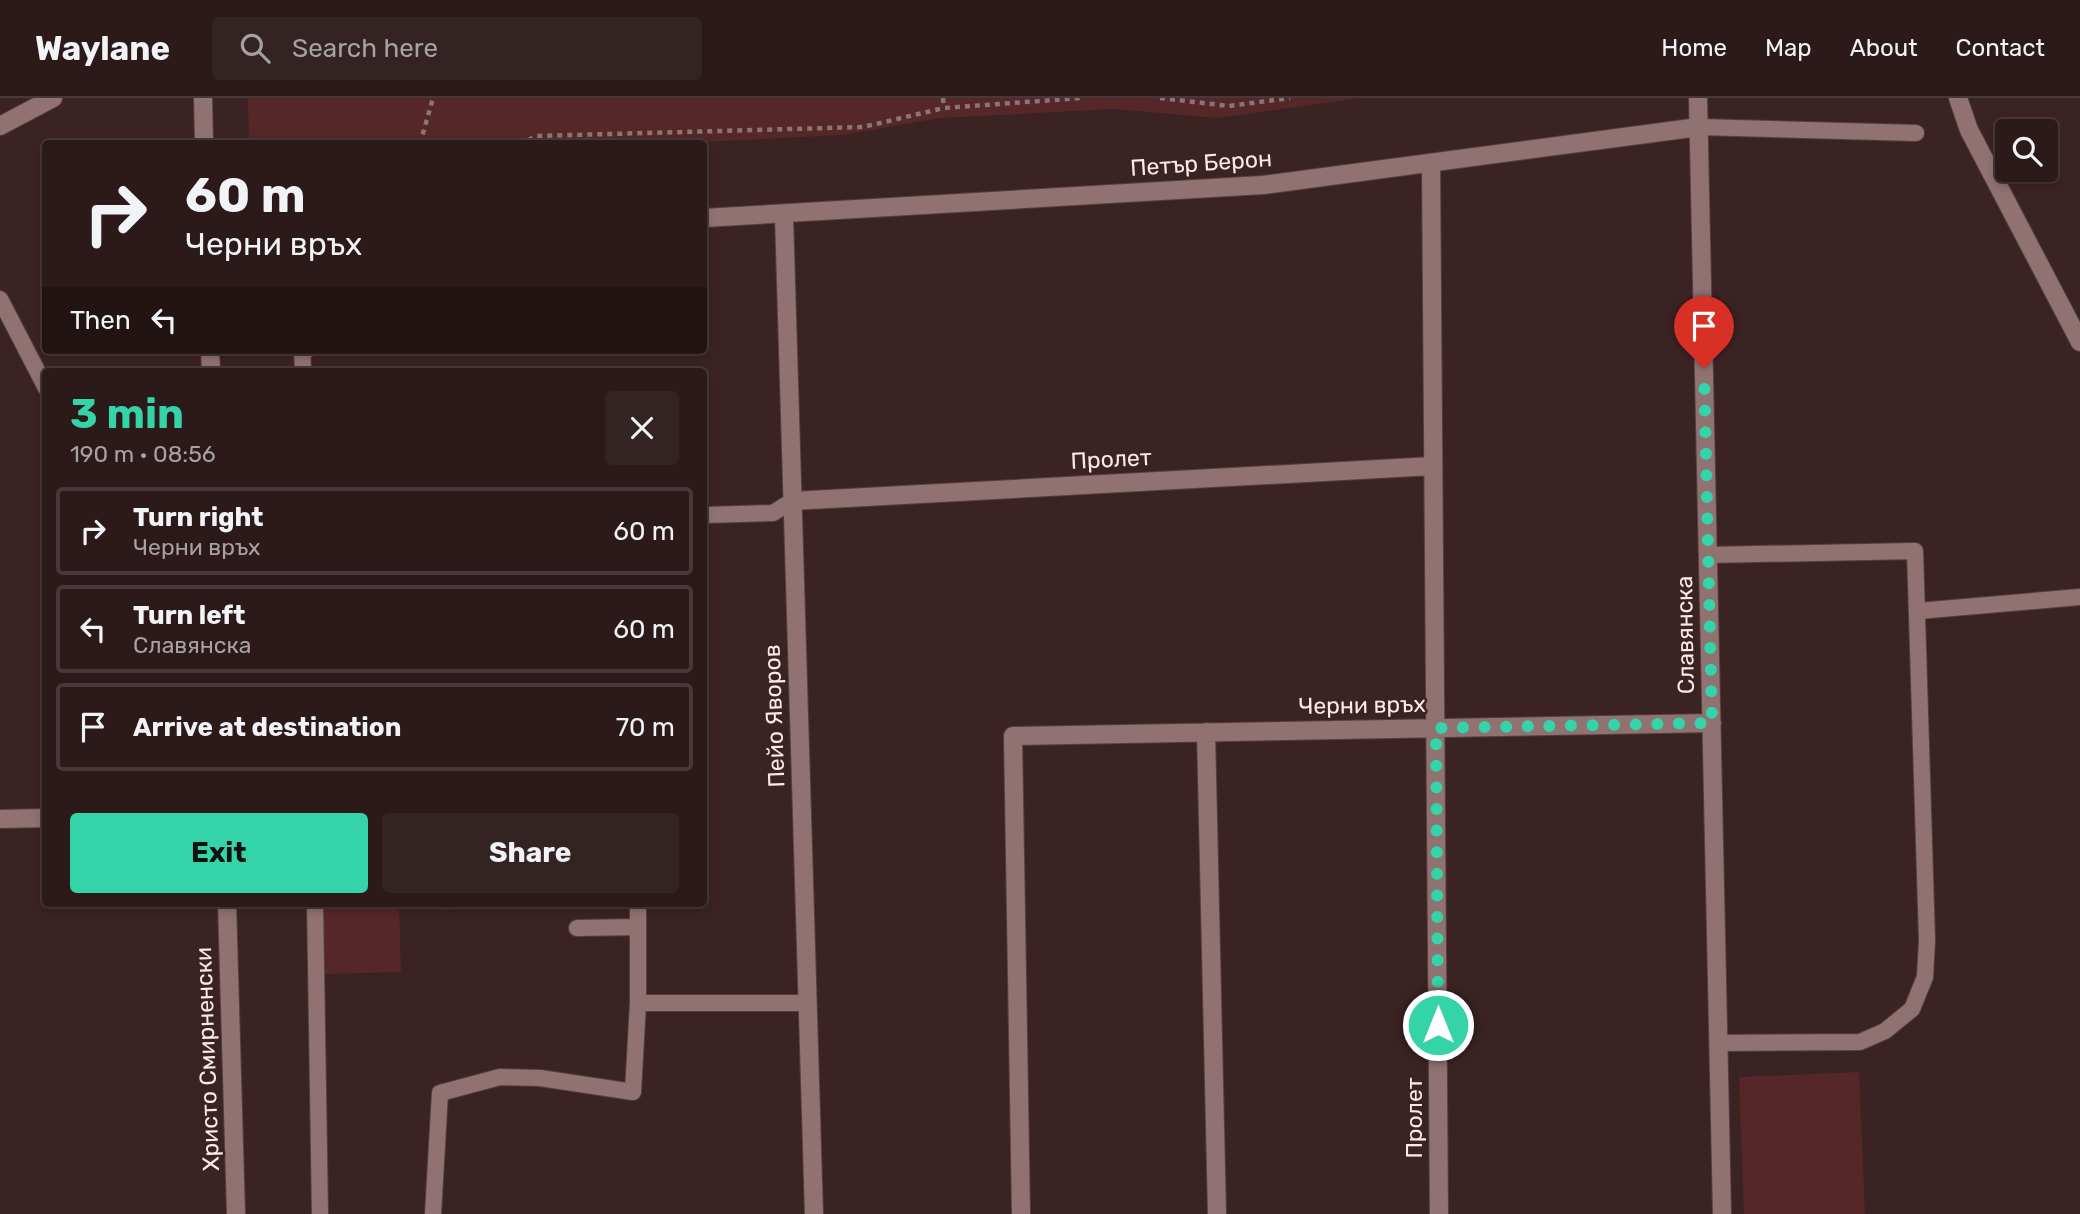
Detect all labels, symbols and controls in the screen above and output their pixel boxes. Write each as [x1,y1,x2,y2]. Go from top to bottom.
search box [212,17,702,80]
text: Waylane [35,29,170,68]
icon: search [236,29,274,67]
text: Search here [292,33,438,64]
text: Home [1661,34,1727,62]
text: Map [1765,34,1812,62]
text: About [1850,34,1918,62]
text: Contact [1956,34,2045,62]
map controls [1995,119,2058,182]
button: search [1995,119,2058,182]
street label: Петър Берон [1129,144,1273,182]
text: 60 m [185,166,306,224]
icon: right [70,168,161,259]
text: Черни връх [185,225,362,263]
pin [1674,296,1734,368]
icon: left [145,301,183,339]
text: Then [70,305,131,336]
icon: arrive [1685,307,1723,345]
text: 3 min [70,389,184,439]
button: close [605,391,679,465]
text: 190 m · 08:56 [70,440,216,468]
street label: Пролет [1070,443,1152,475]
text: Turn right [133,502,263,533]
icon: right [74,512,112,550]
text: 60 m [613,516,675,547]
text: Черни връх [133,533,260,561]
street label: Славянска [1670,575,1700,695]
text: Turn left [133,600,245,631]
icon: left [74,610,112,648]
text: 60 m [613,614,675,645]
text: Славянска [133,631,252,659]
street label: Пейо Яворов [758,644,790,788]
street label: Черни връх [1298,690,1426,720]
icon: arrive [74,708,112,746]
text: Arrive at destination [133,712,401,743]
text: 70 m [616,712,675,743]
button: Exit [70,813,368,893]
button: Share [382,813,679,893]
street label: Христо Смирненски [189,946,225,1172]
position arrow [1401,988,1475,1062]
street label: Пролет [1400,1077,1428,1159]

